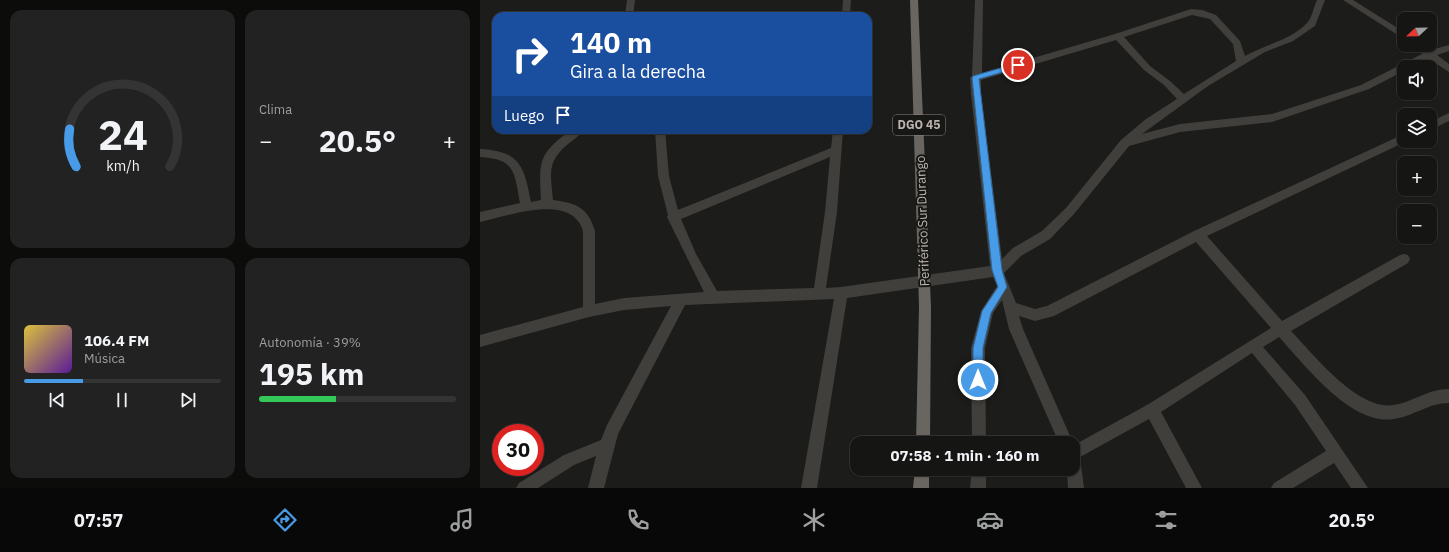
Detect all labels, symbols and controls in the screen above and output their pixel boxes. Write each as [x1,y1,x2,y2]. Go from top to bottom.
north arrow [1397,12,1437,52]
map controls [1397,12,1437,244]
text: 140 m [570,24,652,61]
icon: right [504,28,556,80]
pin [1001,48,1035,82]
icon: arrive [1007,54,1029,76]
text: Gira a la derecha [570,60,706,83]
button: sound [1397,60,1437,100]
text: Clima [259,101,292,118]
icon: arrive [552,104,574,126]
text: Luego [504,106,544,125]
text: 24 [98,107,147,161]
button: layers [1397,108,1437,148]
road number: DGO 45 [893,115,945,135]
text: 20.5° [319,121,396,160]
text: − [259,126,272,155]
text: + [443,126,456,155]
street label: Periférico Sur Durango [912,155,933,287]
text: km/h [106,156,139,175]
button: + [1397,156,1437,196]
button: − [1397,204,1437,244]
text: 106.4 FM [84,331,149,350]
text: Autonomía · 39% [259,334,361,351]
text: Música [84,350,125,367]
text: 195 km [259,354,364,393]
position arrow [957,359,999,401]
icon: previous [46,389,68,411]
icon: pause [111,389,133,411]
icon: next [177,389,199,411]
speed limit sign: 30 [492,424,544,476]
text: 07:58 · 1 min · 160 m [891,446,1039,465]
icon: directions [271,506,299,534]
icon: music [448,506,476,534]
icon: phone [624,506,652,534]
icon: climate [800,506,828,534]
icon: car [976,506,1004,534]
icon: filters [1152,506,1180,534]
text: 07:57 [74,509,123,532]
text: 20.5° [1328,509,1375,532]

